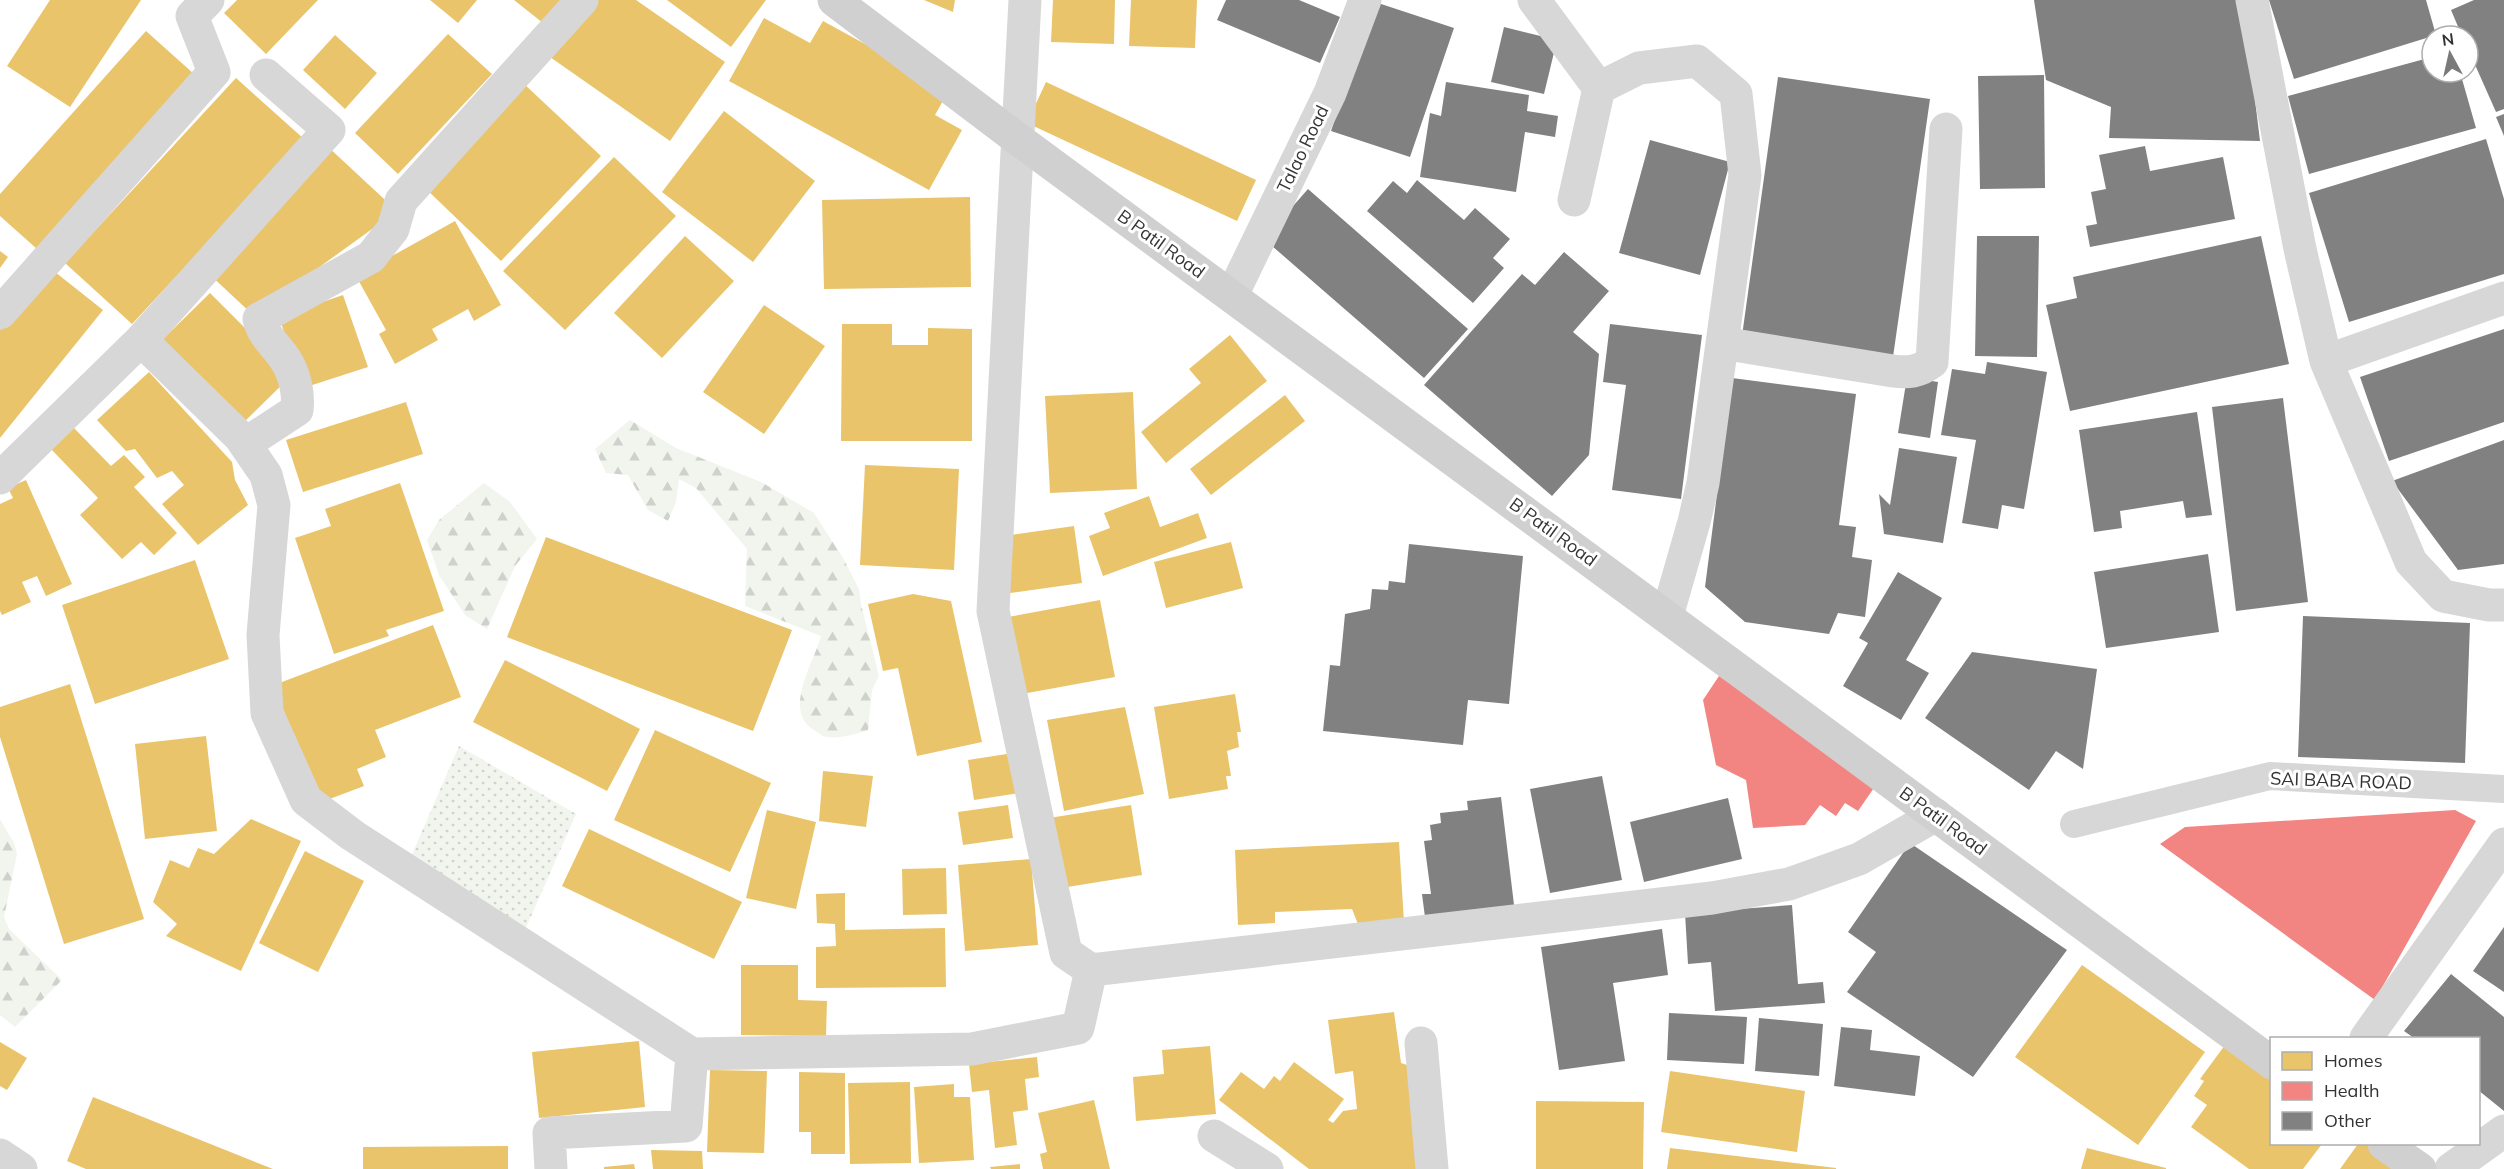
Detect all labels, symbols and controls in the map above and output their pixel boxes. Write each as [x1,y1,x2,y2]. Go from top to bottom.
north arrow [2420,24,2480,84]
text: N [2441,28,2455,50]
street label: Talao Road [1272,101,1334,196]
street label: B Patil Road [1113,204,1210,283]
street label: B Patil Road [1505,492,1602,571]
street label: SAI BABA ROAD [2270,767,2412,794]
street label: B Patil Road [1895,781,1992,860]
legend [2270,1037,2480,1145]
text: Homes [2324,1049,2383,1072]
text: Health [2324,1079,2380,1102]
text: Other [2324,1109,2372,1132]

